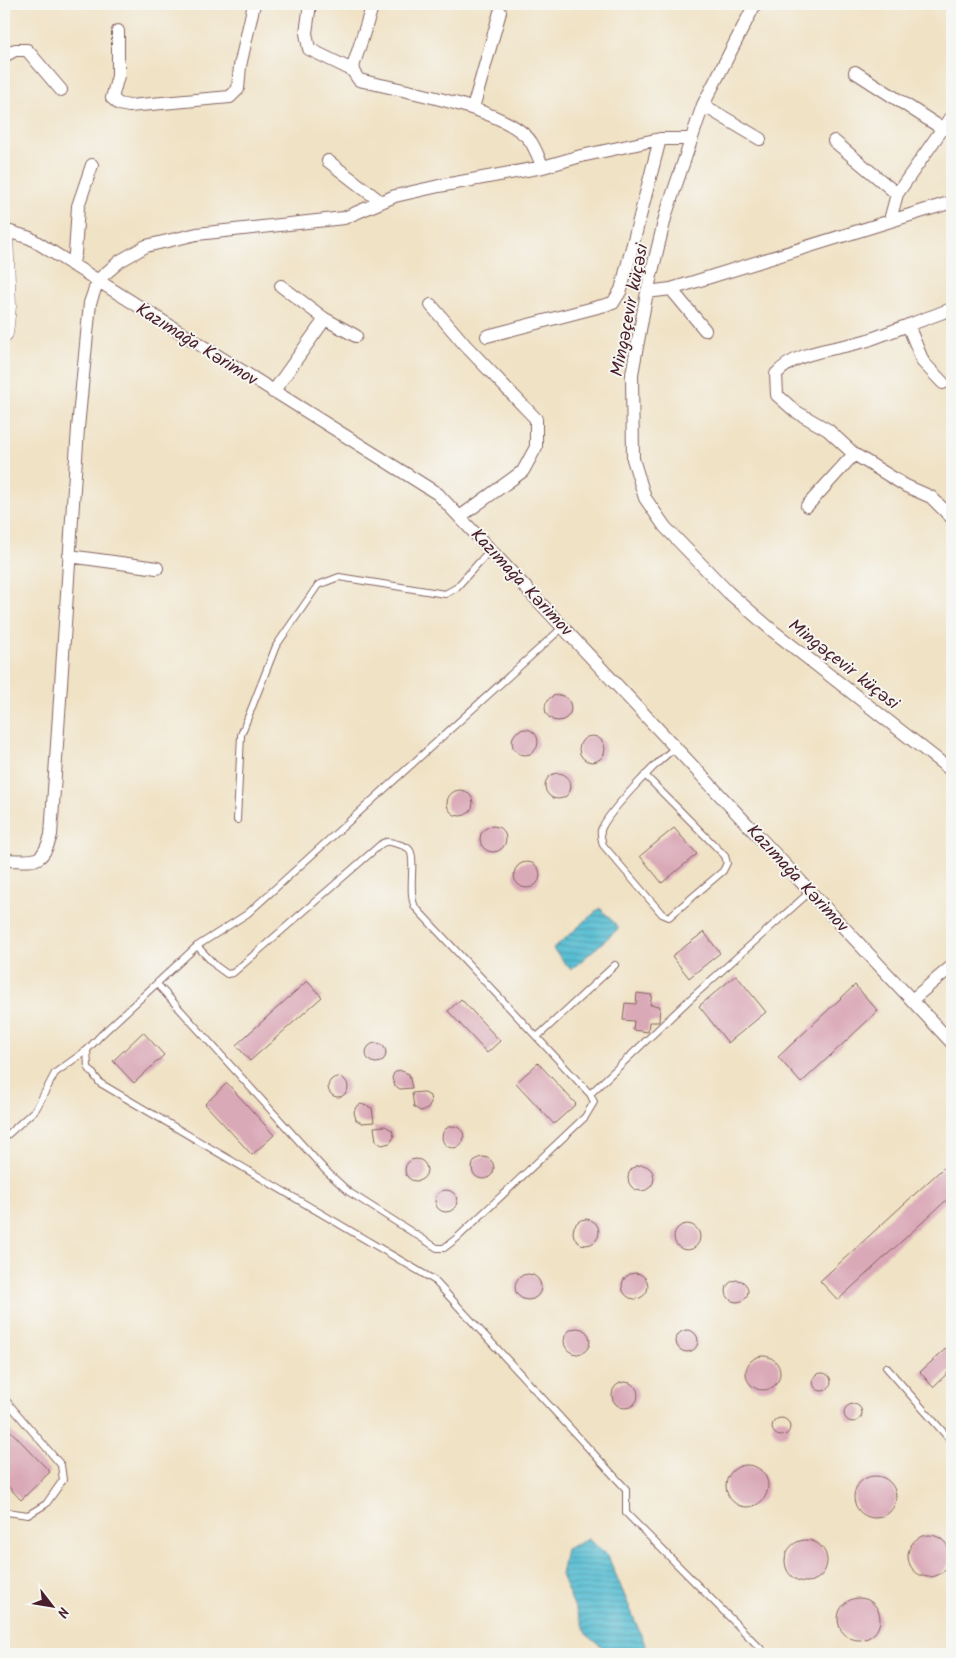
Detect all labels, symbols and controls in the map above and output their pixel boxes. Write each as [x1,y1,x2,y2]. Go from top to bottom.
street label: Mingəçevir küçəsi [603,241,658,379]
street label: Kazımağa Kərimov [129,296,263,395]
street label: Kazımağa Kərimov [463,522,579,644]
street label: Mingəçevir küçəsi [781,612,906,719]
street label: Kazımağa Kərimov [739,818,855,940]
north arrow [28,1580,78,1630]
text: N [50,1603,74,1622]

